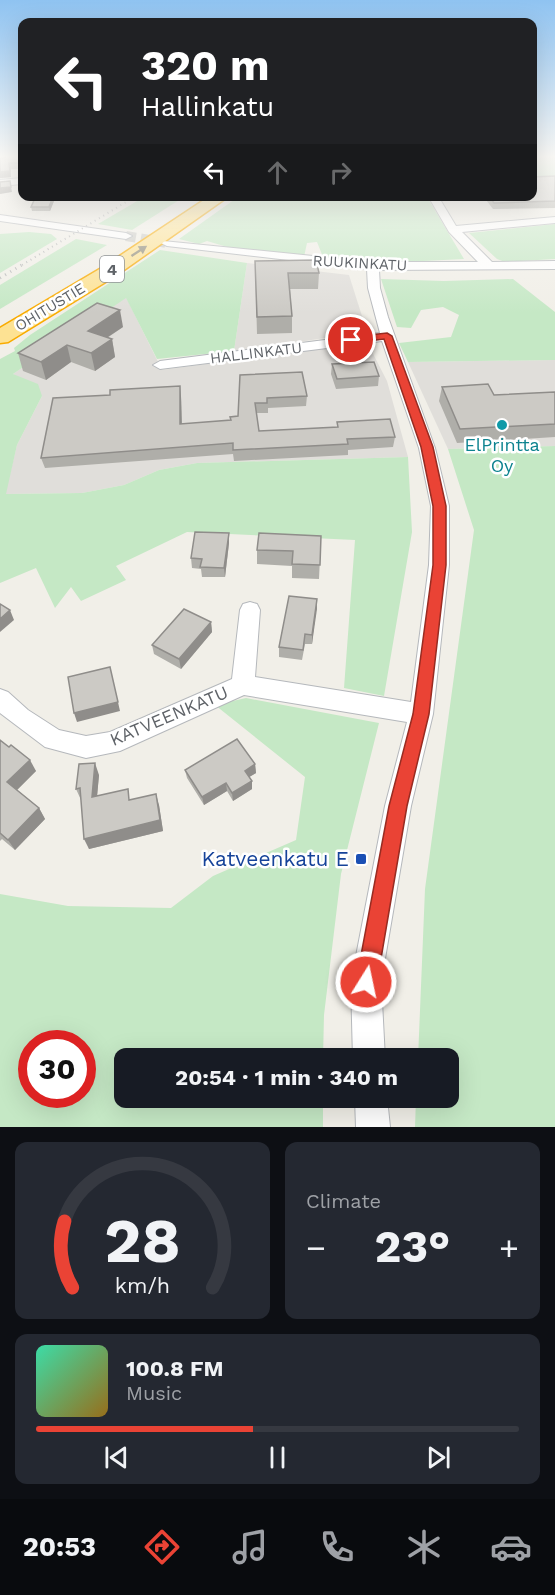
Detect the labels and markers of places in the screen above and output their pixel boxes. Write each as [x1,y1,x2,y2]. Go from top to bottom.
pin [325,314,376,365]
marker: ElPrintta Oy [495,418,509,432]
place label: ElPrintta Oy [464,434,540,476]
place label: Katveenkatu E [202,846,349,871]
marker: Katveenkatu E [354,852,368,866]

